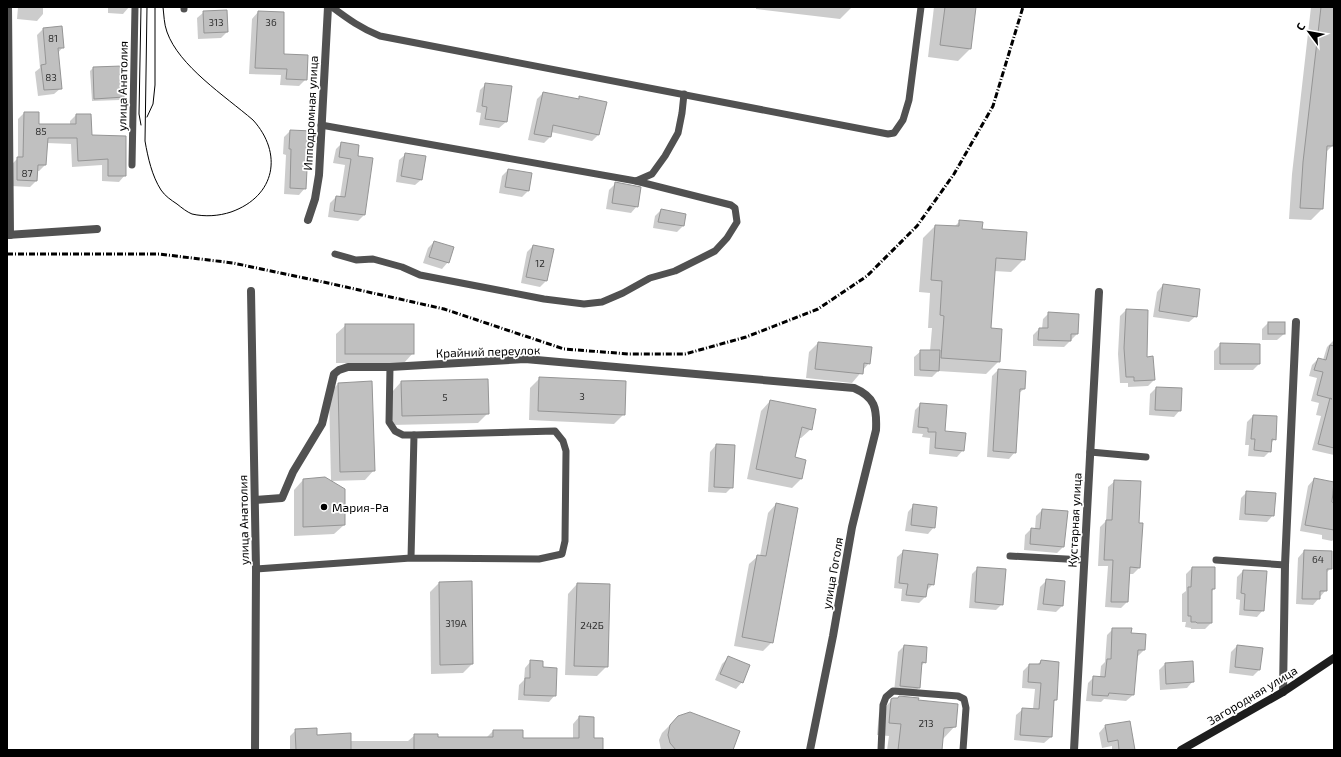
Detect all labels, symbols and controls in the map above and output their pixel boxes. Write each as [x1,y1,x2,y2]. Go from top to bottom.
north arrow [1289,12,1329,52]
house number: 313 [208,16,224,28]
house number: 36 [265,16,277,28]
text: С [1293,20,1308,33]
house number: 81 [48,32,58,44]
street label: улица Анатолия [114,41,131,131]
street label: Ипподромная улица [300,55,321,171]
house number: 83 [45,71,57,83]
house number: 85 [35,125,47,137]
house number: 87 [21,167,33,179]
house number: 12 [535,257,545,269]
street label: Крайний переулок [436,342,541,361]
house number: 3 [579,390,585,402]
house number: 5 [442,391,448,403]
street label: Кустарная улица [1065,472,1084,568]
street label: улица Анатолия [235,475,252,565]
place label: Мария-Ра [332,500,389,514]
marker: Мария-Ра [319,502,329,512]
street label: улица Гоголя [819,536,846,610]
house number: 64 [1312,553,1324,565]
house number: 319А [445,617,468,629]
house number: 242Б [580,619,604,631]
street label: Загородная улица [1204,663,1300,728]
house number: 213 [918,717,934,729]

